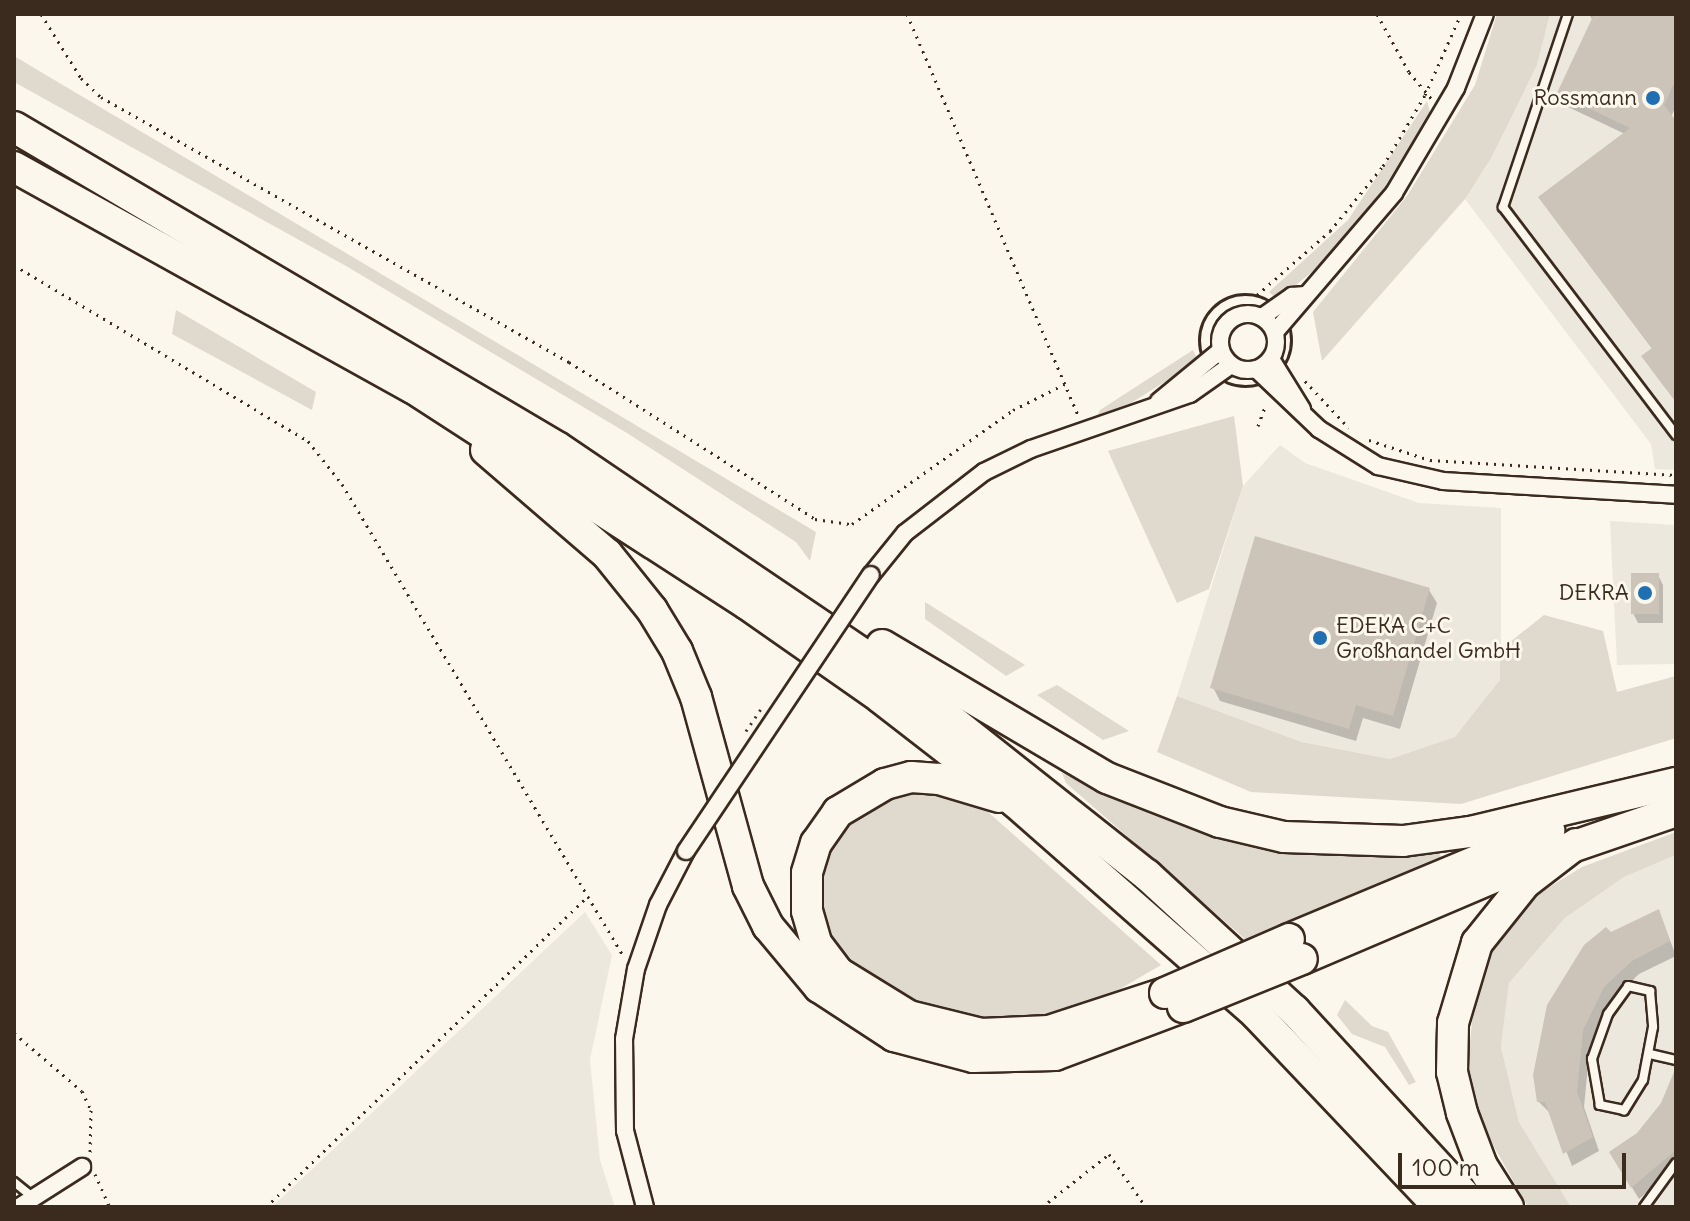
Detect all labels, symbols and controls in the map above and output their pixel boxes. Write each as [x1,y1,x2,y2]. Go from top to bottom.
place label: Rossmann [1533,85,1637,111]
marker: Rossmann [1644,89,1662,107]
place label: DEKRA [1559,580,1629,606]
marker: DEKRA [1636,584,1654,602]
place label: EDEKA C+C Großhandel GmbH [1336,612,1521,664]
marker: EDEKA C+C Großhandel GmbH [1311,629,1329,647]
scale bar [1402,1137,1630,1187]
text: 100 m [1412,1152,1480,1182]

